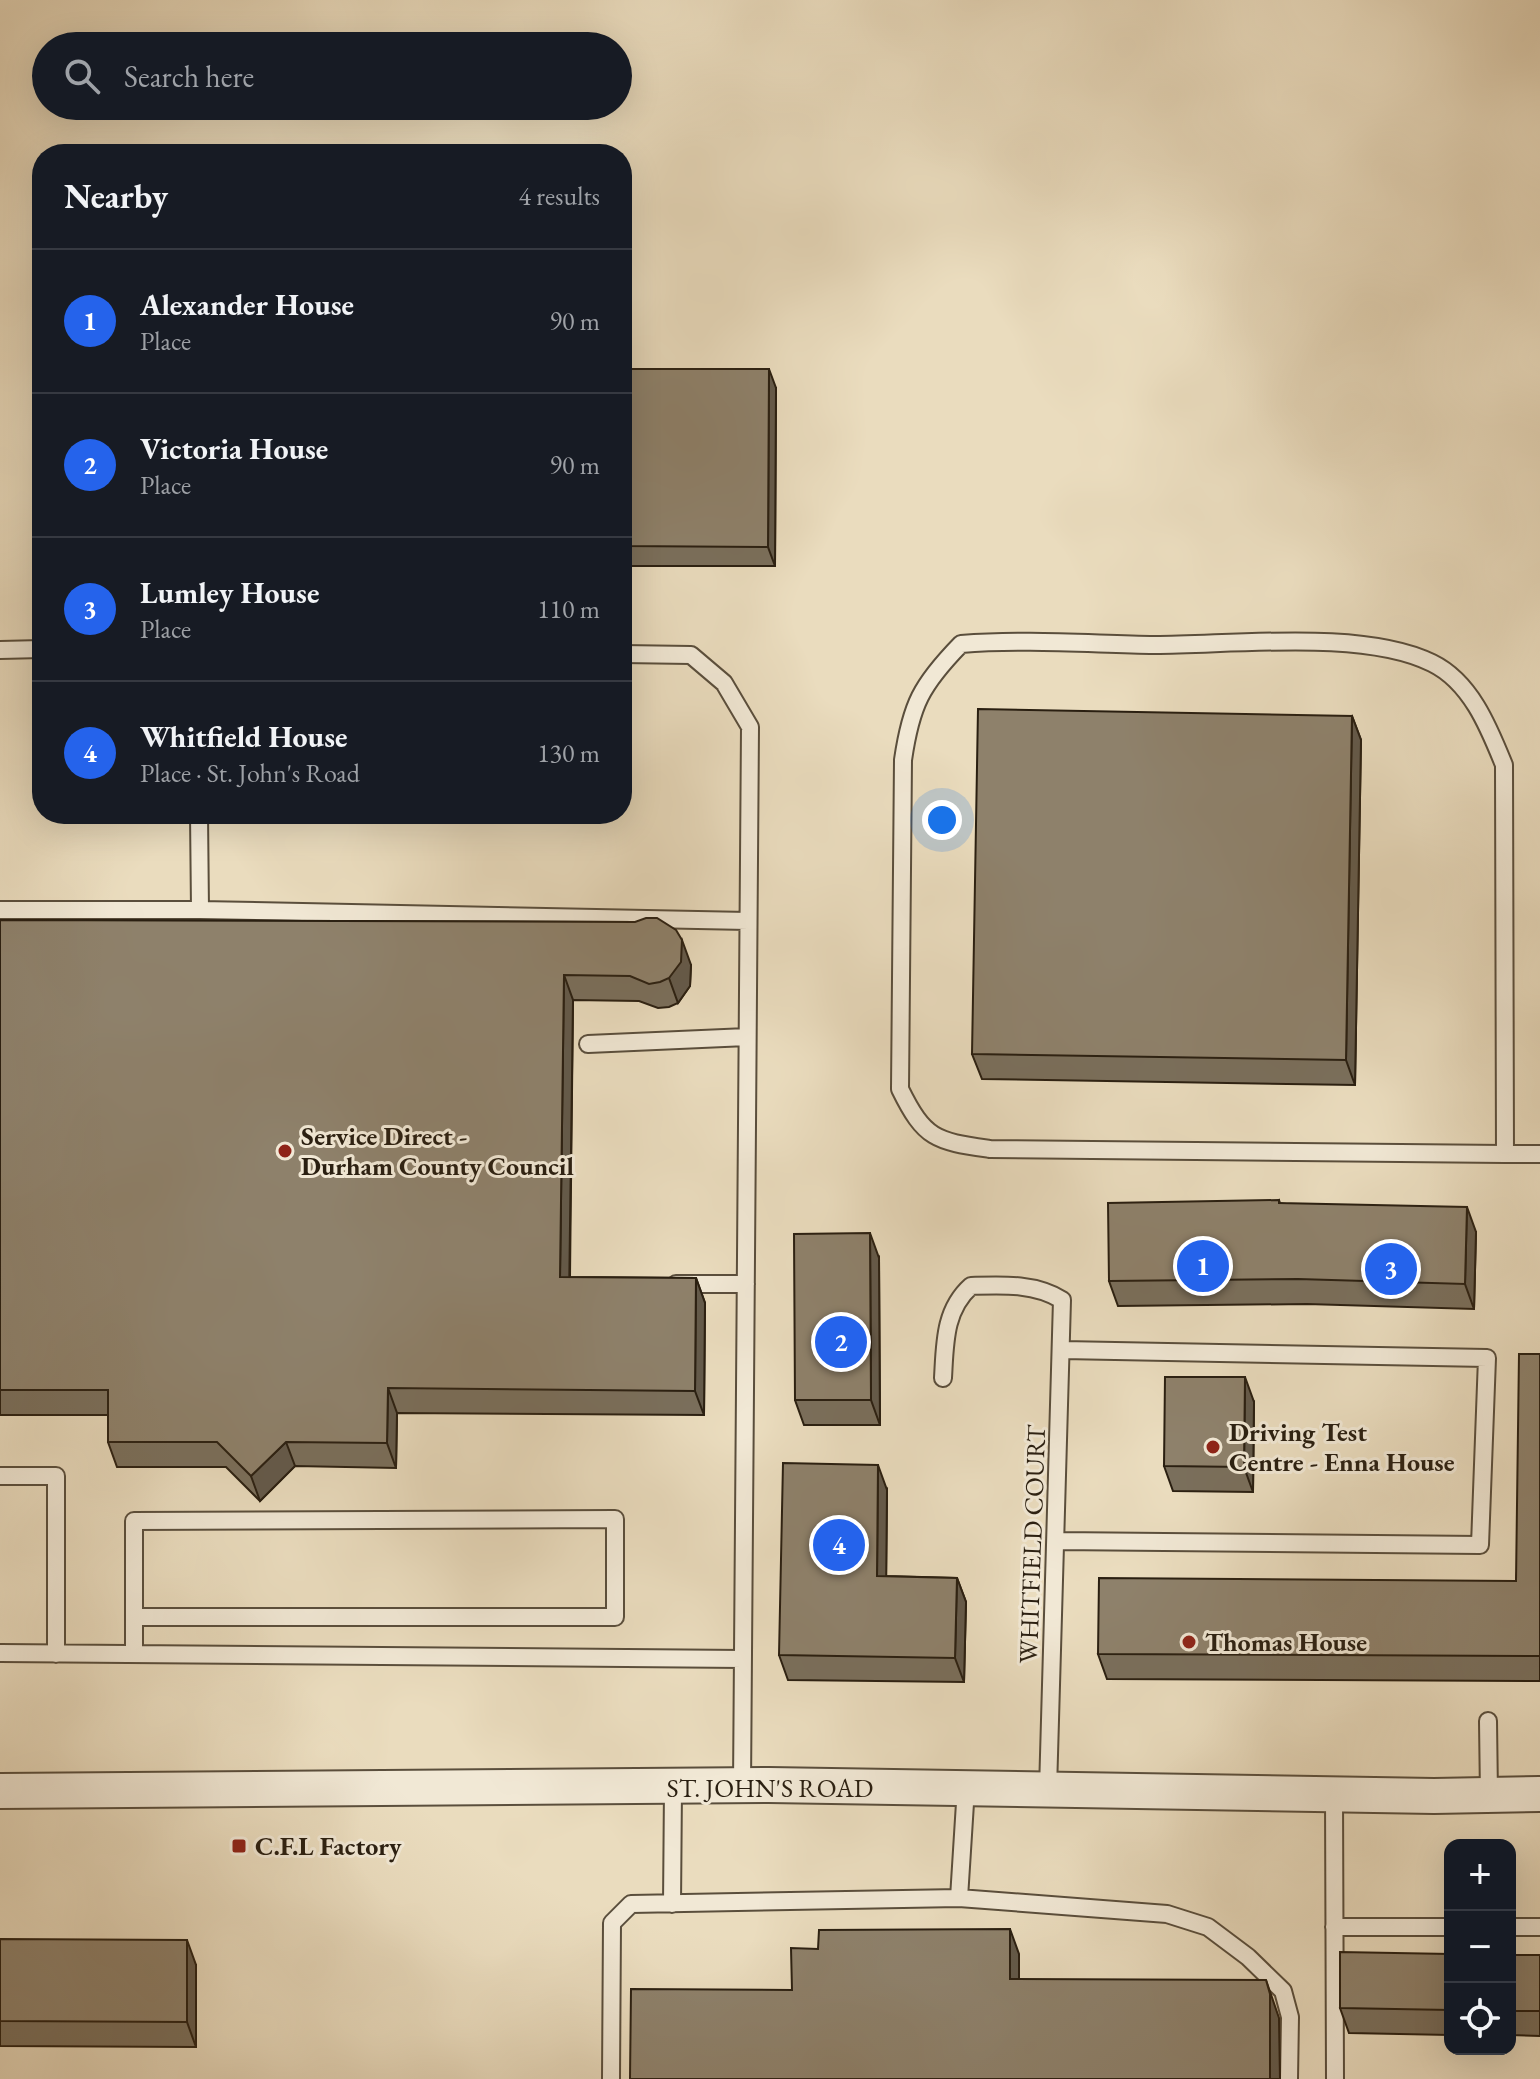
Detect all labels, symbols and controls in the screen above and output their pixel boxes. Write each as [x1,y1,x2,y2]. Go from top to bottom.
search box [32,32,632,120]
icon: search [60,54,104,98]
text: Search here [124,57,254,96]
text: Nearby [64,174,168,218]
text: 4 results [519,179,600,213]
text: Alexander House [140,285,354,324]
text: 1 [83,304,97,338]
text: 90 m [550,304,600,338]
text: Place [140,324,191,358]
text: Victoria House [140,429,328,468]
text: 2 [83,448,97,482]
text: 90 m [550,448,600,482]
text: Place [140,468,191,502]
text: Lumley House [140,573,319,612]
text: 3 [83,592,97,626]
text: 110 m [537,592,600,626]
text: Place [140,612,191,646]
text: Whitfield House [140,717,347,756]
text: 4 [83,736,97,770]
text: 130 m [537,736,600,770]
text: Place · St. John's Road [140,756,360,790]
your location [922,800,962,840]
place label: Service Direct - Durham County Council [301,1119,574,1183]
marker: Service Direct - Durham County Council [276,1142,294,1160]
pin: 1 [1177,1236,1229,1296]
pin: 3 [1365,1239,1417,1299]
pin: 2 [815,1312,867,1372]
place label: Driving Test Centre - Enna House [1229,1415,1455,1479]
street label: WHITFIELD COURT [1011,1424,1053,1664]
marker: Driving Test Centre - Enna House [1204,1438,1222,1456]
pin: 4 [813,1515,865,1575]
place label: Thomas House [1205,1625,1367,1659]
marker: Thomas House [1180,1633,1198,1651]
street label: ST. JOHN'S ROAD [667,1771,873,1805]
place label: C.F.L Factory [255,1829,402,1863]
marker: C.F.L Factory [230,1837,248,1855]
map controls [1444,1839,1516,2055]
button: + [1444,1839,1516,1911]
button: − [1444,1911,1516,1983]
button: locate [1444,1983,1516,2055]

